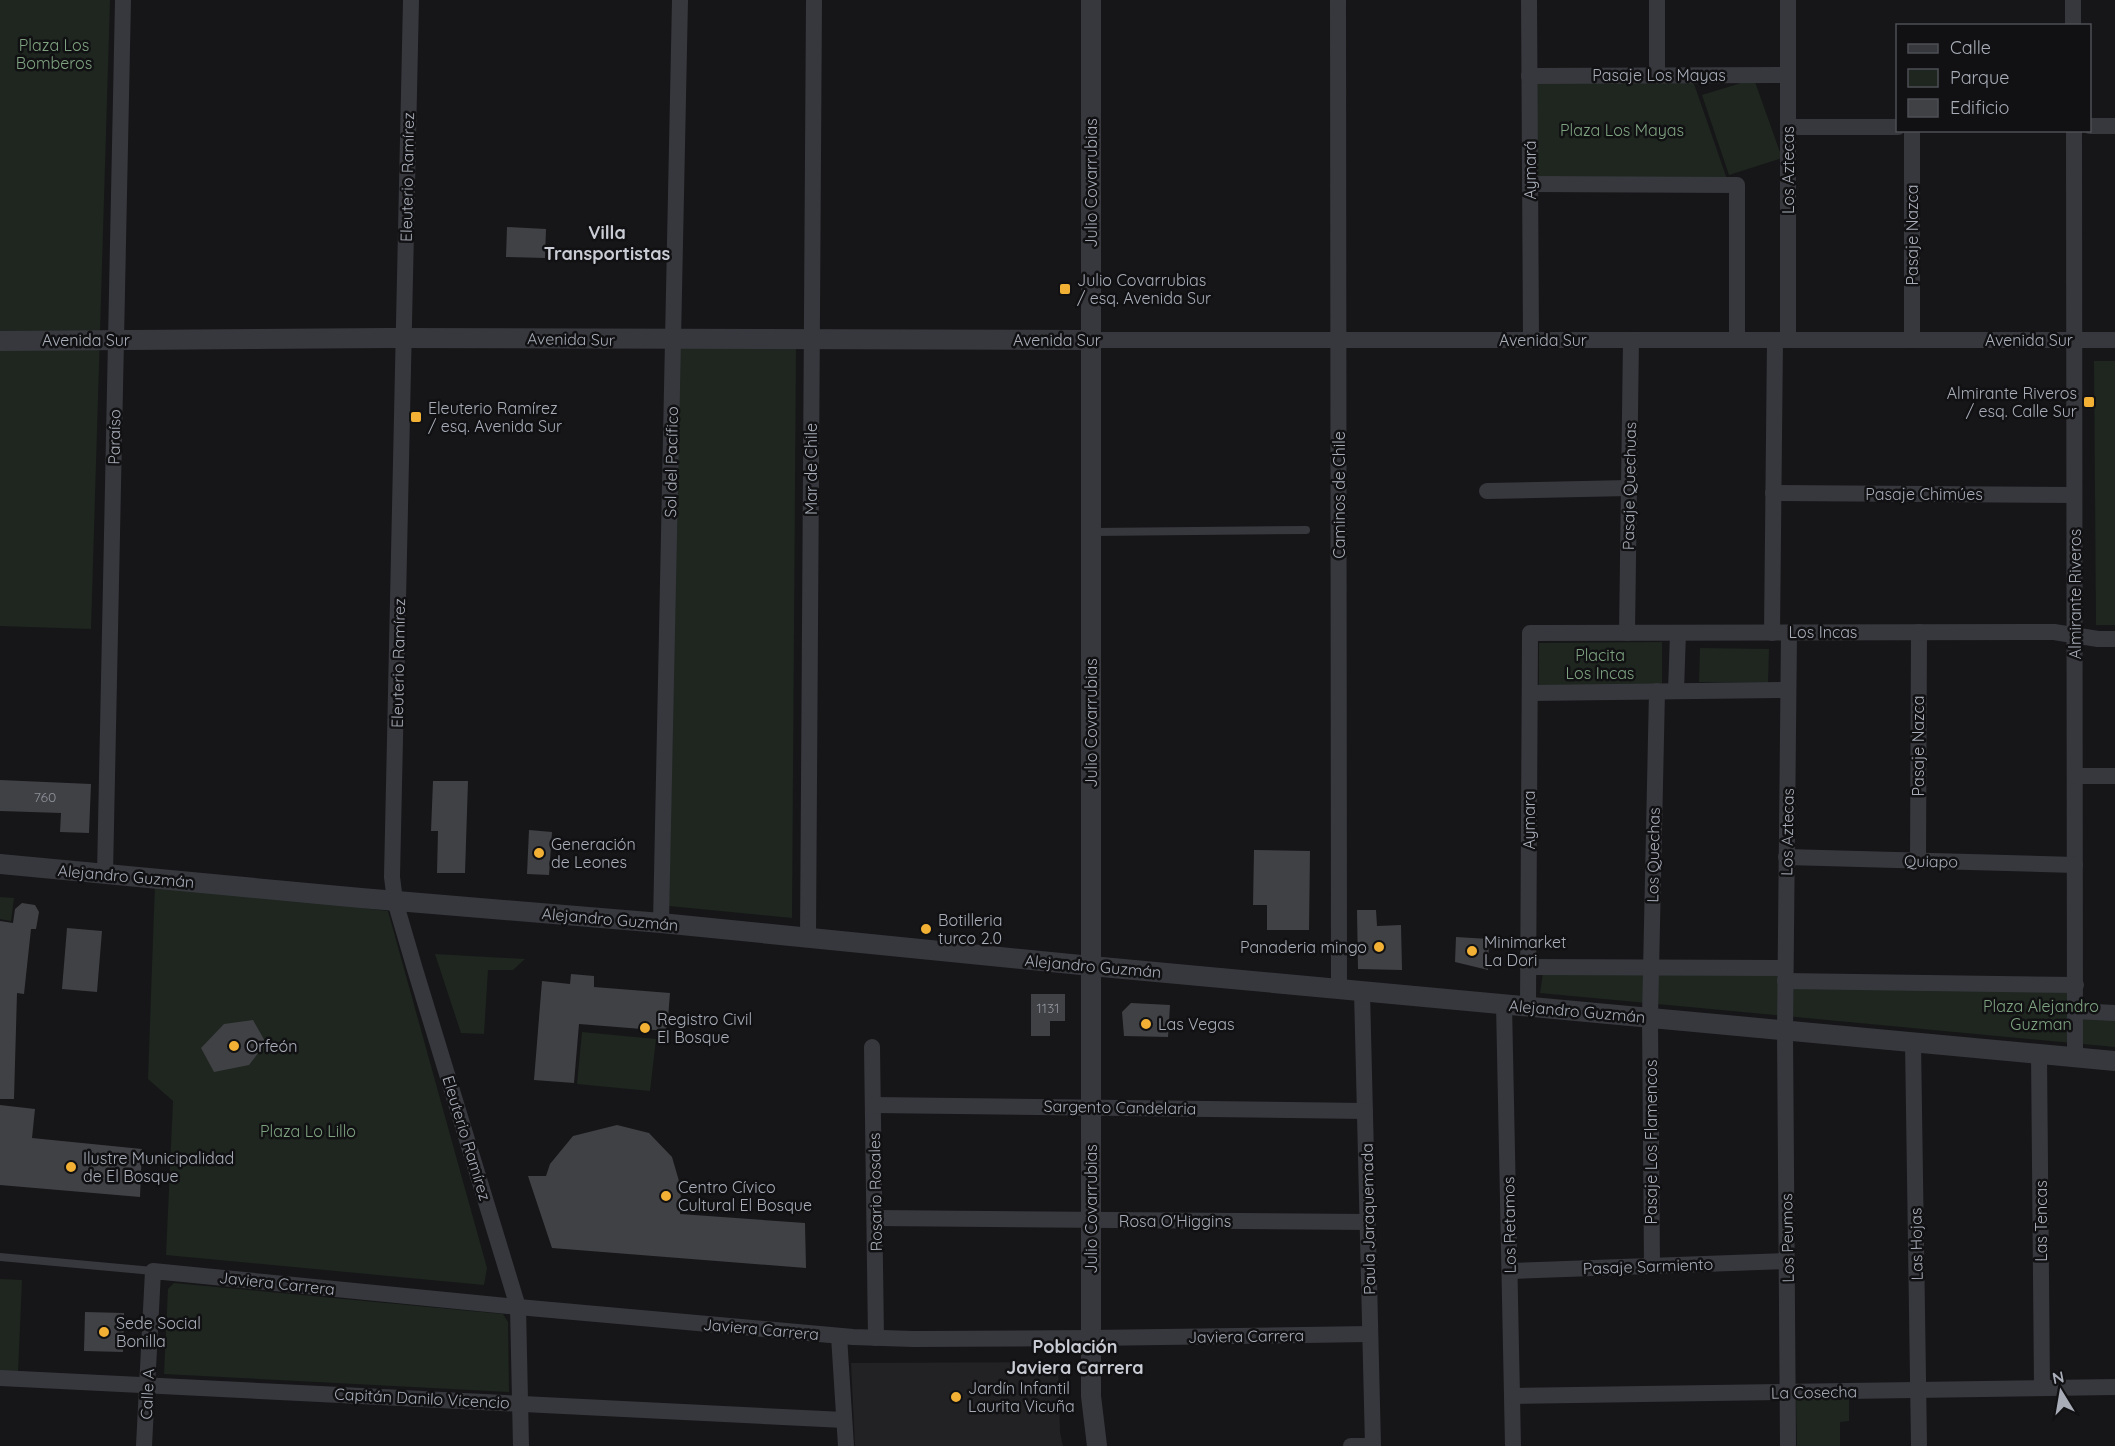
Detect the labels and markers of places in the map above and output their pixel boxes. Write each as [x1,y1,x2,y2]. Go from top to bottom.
place label: Julio Covarrubias / esq. Avenida Sur [1077,270,1211,308]
marker: Julio Covarrubias / esq. Avenida Sur [1058,282,1072,296]
place label: Almirante Riveros / esq. Calle Sur [1947,383,2077,421]
marker: Almirante Riveros / esq. Calle Sur [2082,395,2096,409]
place label: Eleuterio Ramírez / esq. Avenida Sur [428,398,562,436]
marker: Eleuterio Ramírez / esq. Avenida Sur [409,410,423,424]
place label: Generación de Leones [551,834,636,872]
marker: Generación de Leones [532,846,546,860]
place label: Botilleria turco 2.0 [938,910,1002,948]
marker: Botilleria turco 2.0 [919,922,933,936]
place label: Minimarket La Dori [1484,932,1566,970]
place label: Panaderia mingo [1240,937,1367,957]
marker: Panaderia mingo [1372,940,1386,954]
marker: Minimarket La Dori [1465,944,1479,958]
place label: Registro Civil El Bosque [657,1009,752,1047]
place label: Las Vegas [1158,1014,1234,1034]
marker: Las Vegas [1139,1017,1153,1031]
marker: Registro Civil El Bosque [638,1021,652,1035]
place label: Orfeón [246,1036,298,1056]
marker: Orfeón [227,1039,241,1053]
place label: Ilustre Municipalidad de El Bosque [83,1148,234,1186]
marker: Ilustre Municipalidad de El Bosque [64,1160,78,1174]
place label: Centro Cívico Cultural El Bosque [678,1177,812,1215]
marker: Centro Cívico Cultural El Bosque [659,1189,673,1203]
place label: Sede Social Bonilla [116,1313,201,1351]
marker: Sede Social Bonilla [97,1325,111,1339]
place label: Jardín Infantil Laurita Vicuña [968,1378,1075,1416]
marker: Jardín Infantil Laurita Vicuña [949,1390,963,1404]

